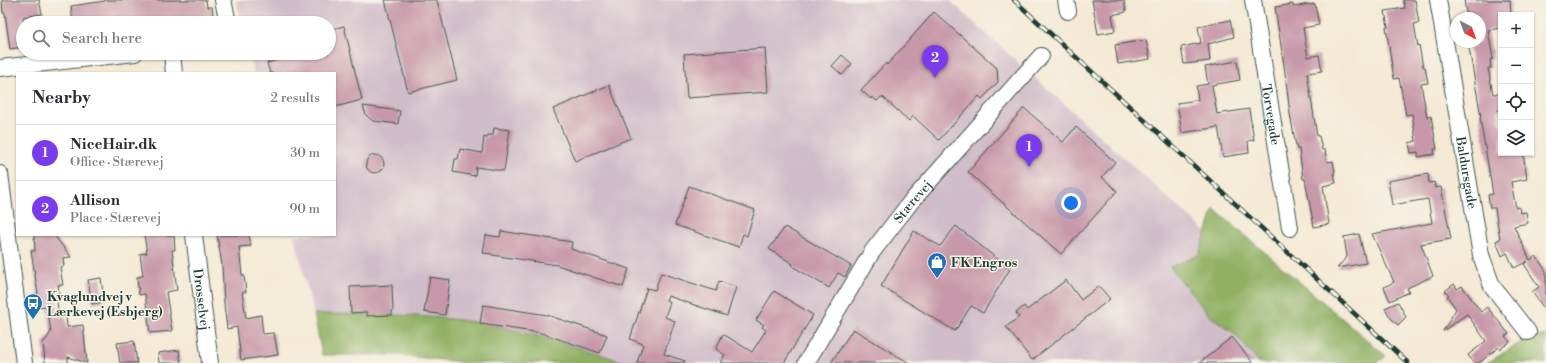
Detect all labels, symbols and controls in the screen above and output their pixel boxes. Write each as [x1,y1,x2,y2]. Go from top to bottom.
north arrow [1450,12,1486,48]
map controls [1498,12,1534,156]
button: + [1498,12,1534,48]
search box [16,16,336,60]
icon: search [30,27,52,49]
text: Search here [62,29,142,48]
pin: 2 [922,45,948,78]
button: − [1498,48,1534,84]
street label: Torvegade [1258,83,1283,147]
button: locate [1498,84,1534,120]
text: Nearby [32,87,91,109]
text: 2 results [271,90,320,106]
button: layers [1498,120,1534,156]
pin: 1 [1016,134,1042,167]
street label: Baldursgade [1452,134,1480,210]
text: NiceHair.dk [70,135,157,154]
text: 1 [42,145,48,161]
text: 30 m [290,145,320,161]
text: Office · Stærevej [70,154,164,170]
street label: Stærevej [890,177,936,227]
text: Allison [70,191,120,210]
your location [1061,193,1081,213]
text: 2 [41,201,49,217]
text: 90 m [289,201,320,217]
text: Place · Stærevej [70,210,161,226]
shop icon: FK Engros [926,251,948,279]
place label: FK Engros [951,255,1018,271]
street label: Drosselvej [189,268,213,331]
place label: Kvaglundvej v Lærkevej (Esbjerg) [47,289,163,320]
bus stop icon: Kvaglundvej v Lærkevej (Esbjerg) [22,292,44,320]

